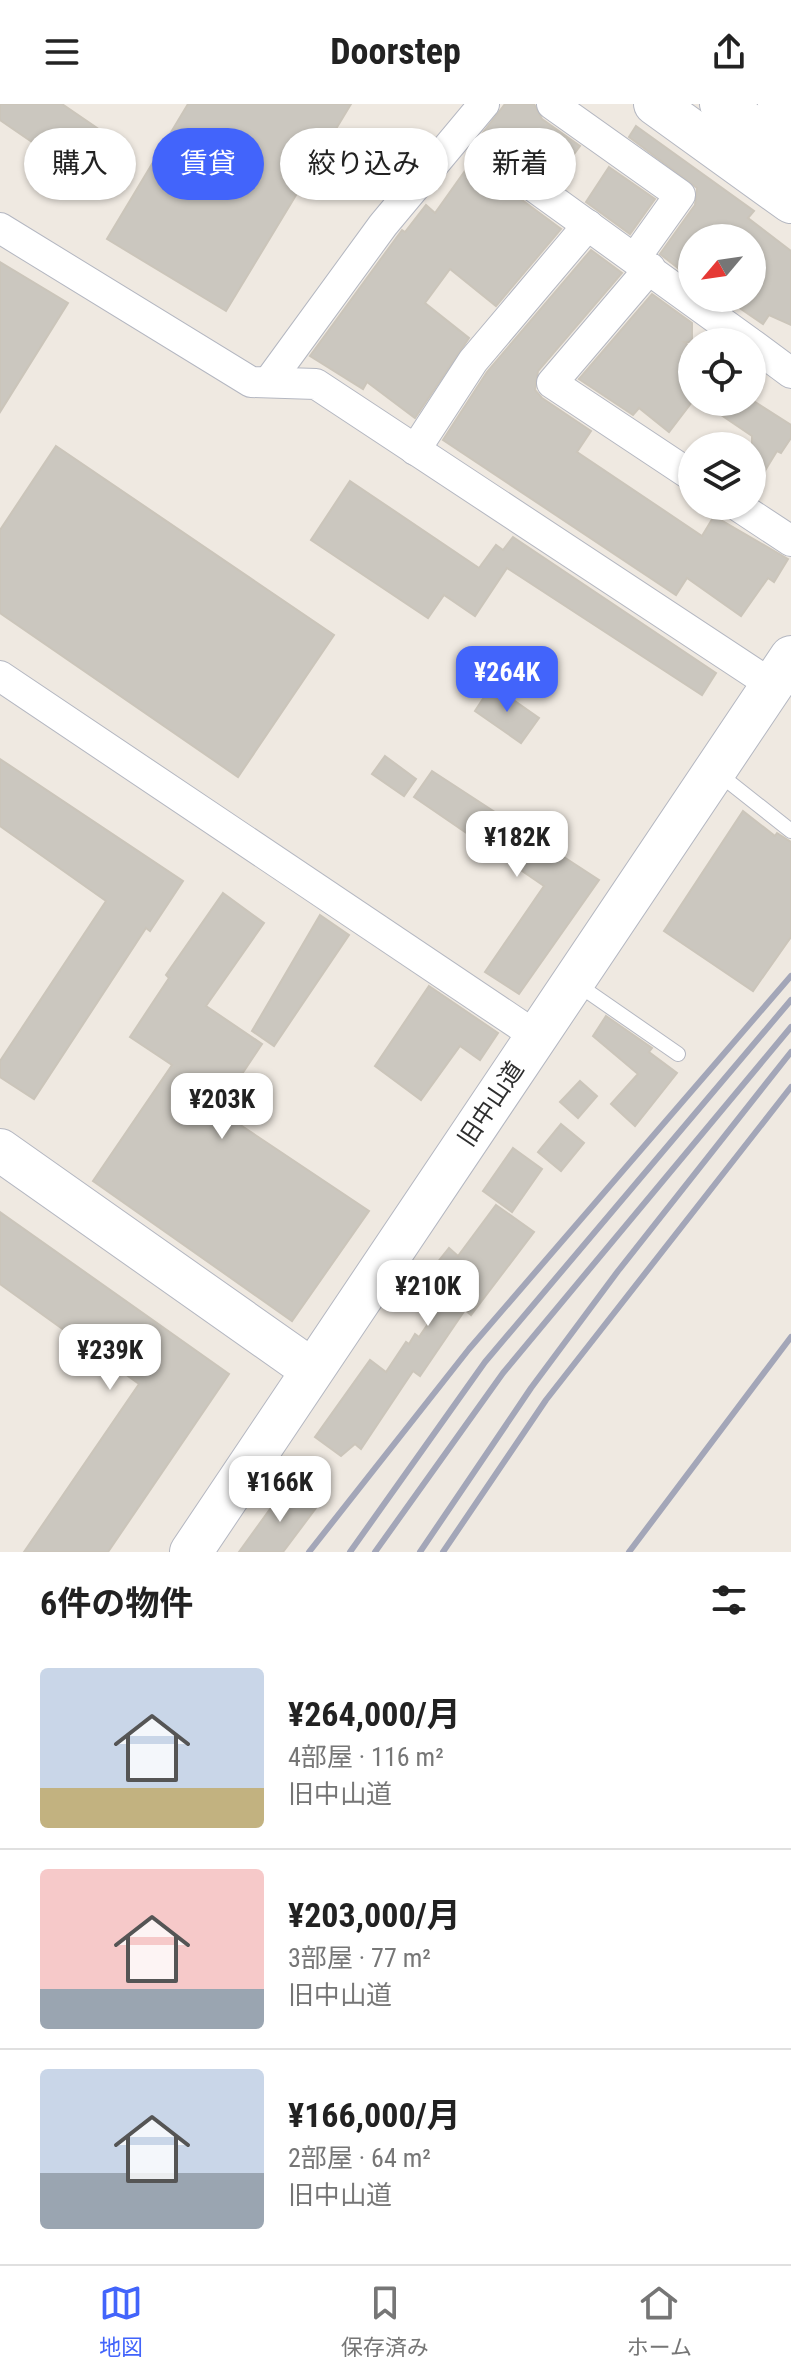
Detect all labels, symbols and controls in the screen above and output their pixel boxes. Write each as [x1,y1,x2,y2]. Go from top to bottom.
icon: menu [40,30,84,74]
icon: share [707,30,751,74]
text: Doorstep [330,31,461,73]
chip: 購入 [24,128,136,200]
chip: 賃貸 [152,128,264,200]
chip: 絞り込み [280,128,448,200]
chip: 新着 [464,128,576,200]
north arrow [678,224,766,312]
map controls [678,224,766,520]
button: locate [678,328,766,416]
button: layers [678,432,766,520]
pin: ¥264K [451,646,563,714]
text: ¥264K [474,657,540,687]
pin: ¥182K [461,811,573,879]
text: ¥182K [484,822,550,852]
street label: 旧中山道 [453,1056,529,1152]
pin: ¥203K [166,1073,278,1141]
text: ¥203K [189,1084,255,1114]
pin: ¥210K [372,1260,484,1328]
text: ¥210K [395,1271,461,1301]
pin: ¥239K [54,1324,166,1392]
text: ¥239K [77,1335,143,1365]
pin: ¥166K [224,1456,336,1524]
text: ¥166K [247,1467,313,1497]
icon: filters [707,1578,751,1622]
text: 6件の物件 [40,1583,193,1623]
text: ¥264,000/月 [288,1694,461,1734]
icon: home [104,1700,200,1796]
text: 4部屋 · 116 m² [288,1742,444,1772]
text: 旧中山道 [288,1779,392,1809]
text: ¥203,000/月 [288,1895,461,1935]
icon: home [104,1901,200,1997]
text: 3部屋 · 77 m² [288,1943,431,1973]
text: 旧中山道 [288,1980,392,2010]
text: ¥166,000/月 [288,2095,461,2135]
icon: home [104,2101,200,2197]
text: 2部屋 · 64 m² [288,2143,431,2173]
text: 旧中山道 [288,2180,392,2210]
tab: 地図 [99,2281,143,2361]
tab: 保存済み [341,2281,429,2361]
tab: ホーム [627,2281,692,2361]

